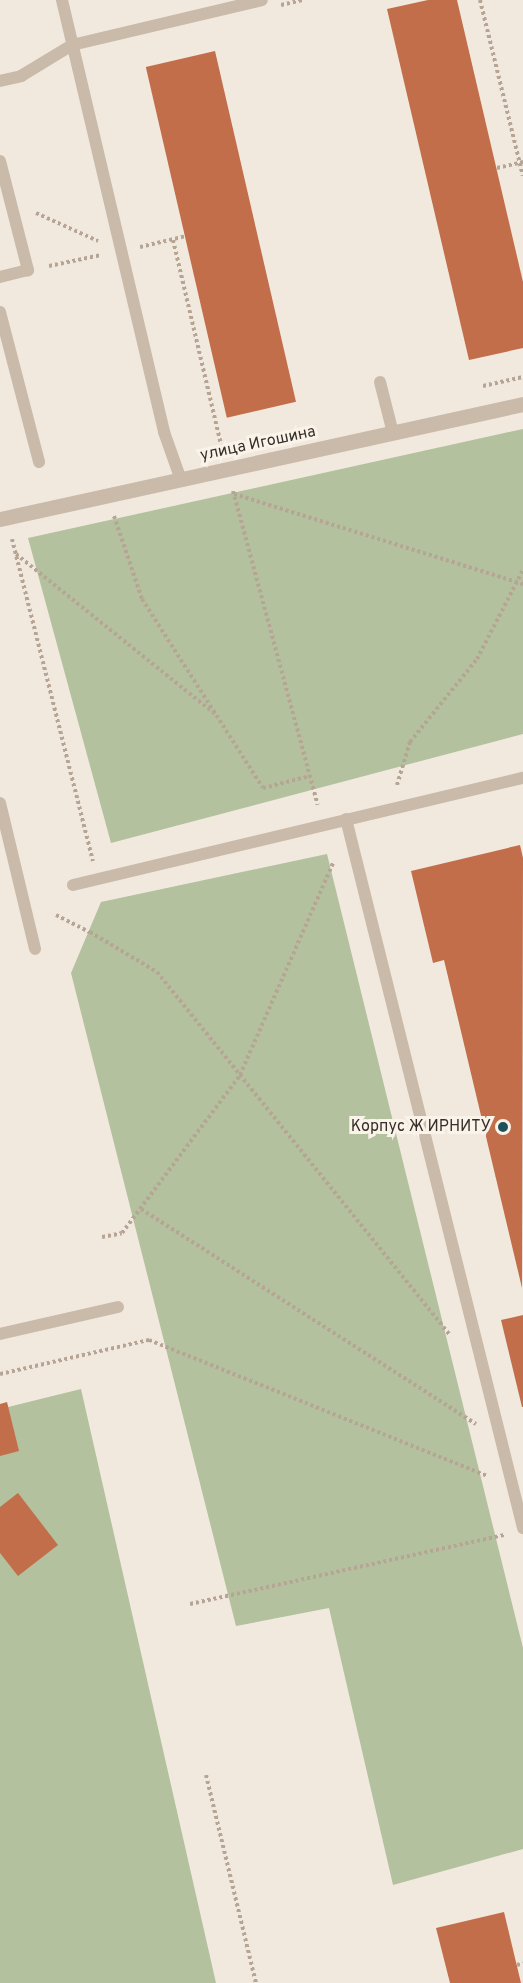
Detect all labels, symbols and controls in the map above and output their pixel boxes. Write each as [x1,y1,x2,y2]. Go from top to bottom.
street label: улица Игошина [199,422,317,466]
place label: Корпус Ж ИРНИТУ [351,1117,491,1137]
marker: Корпус Ж ИРНИТУ [496,1120,510,1134]

